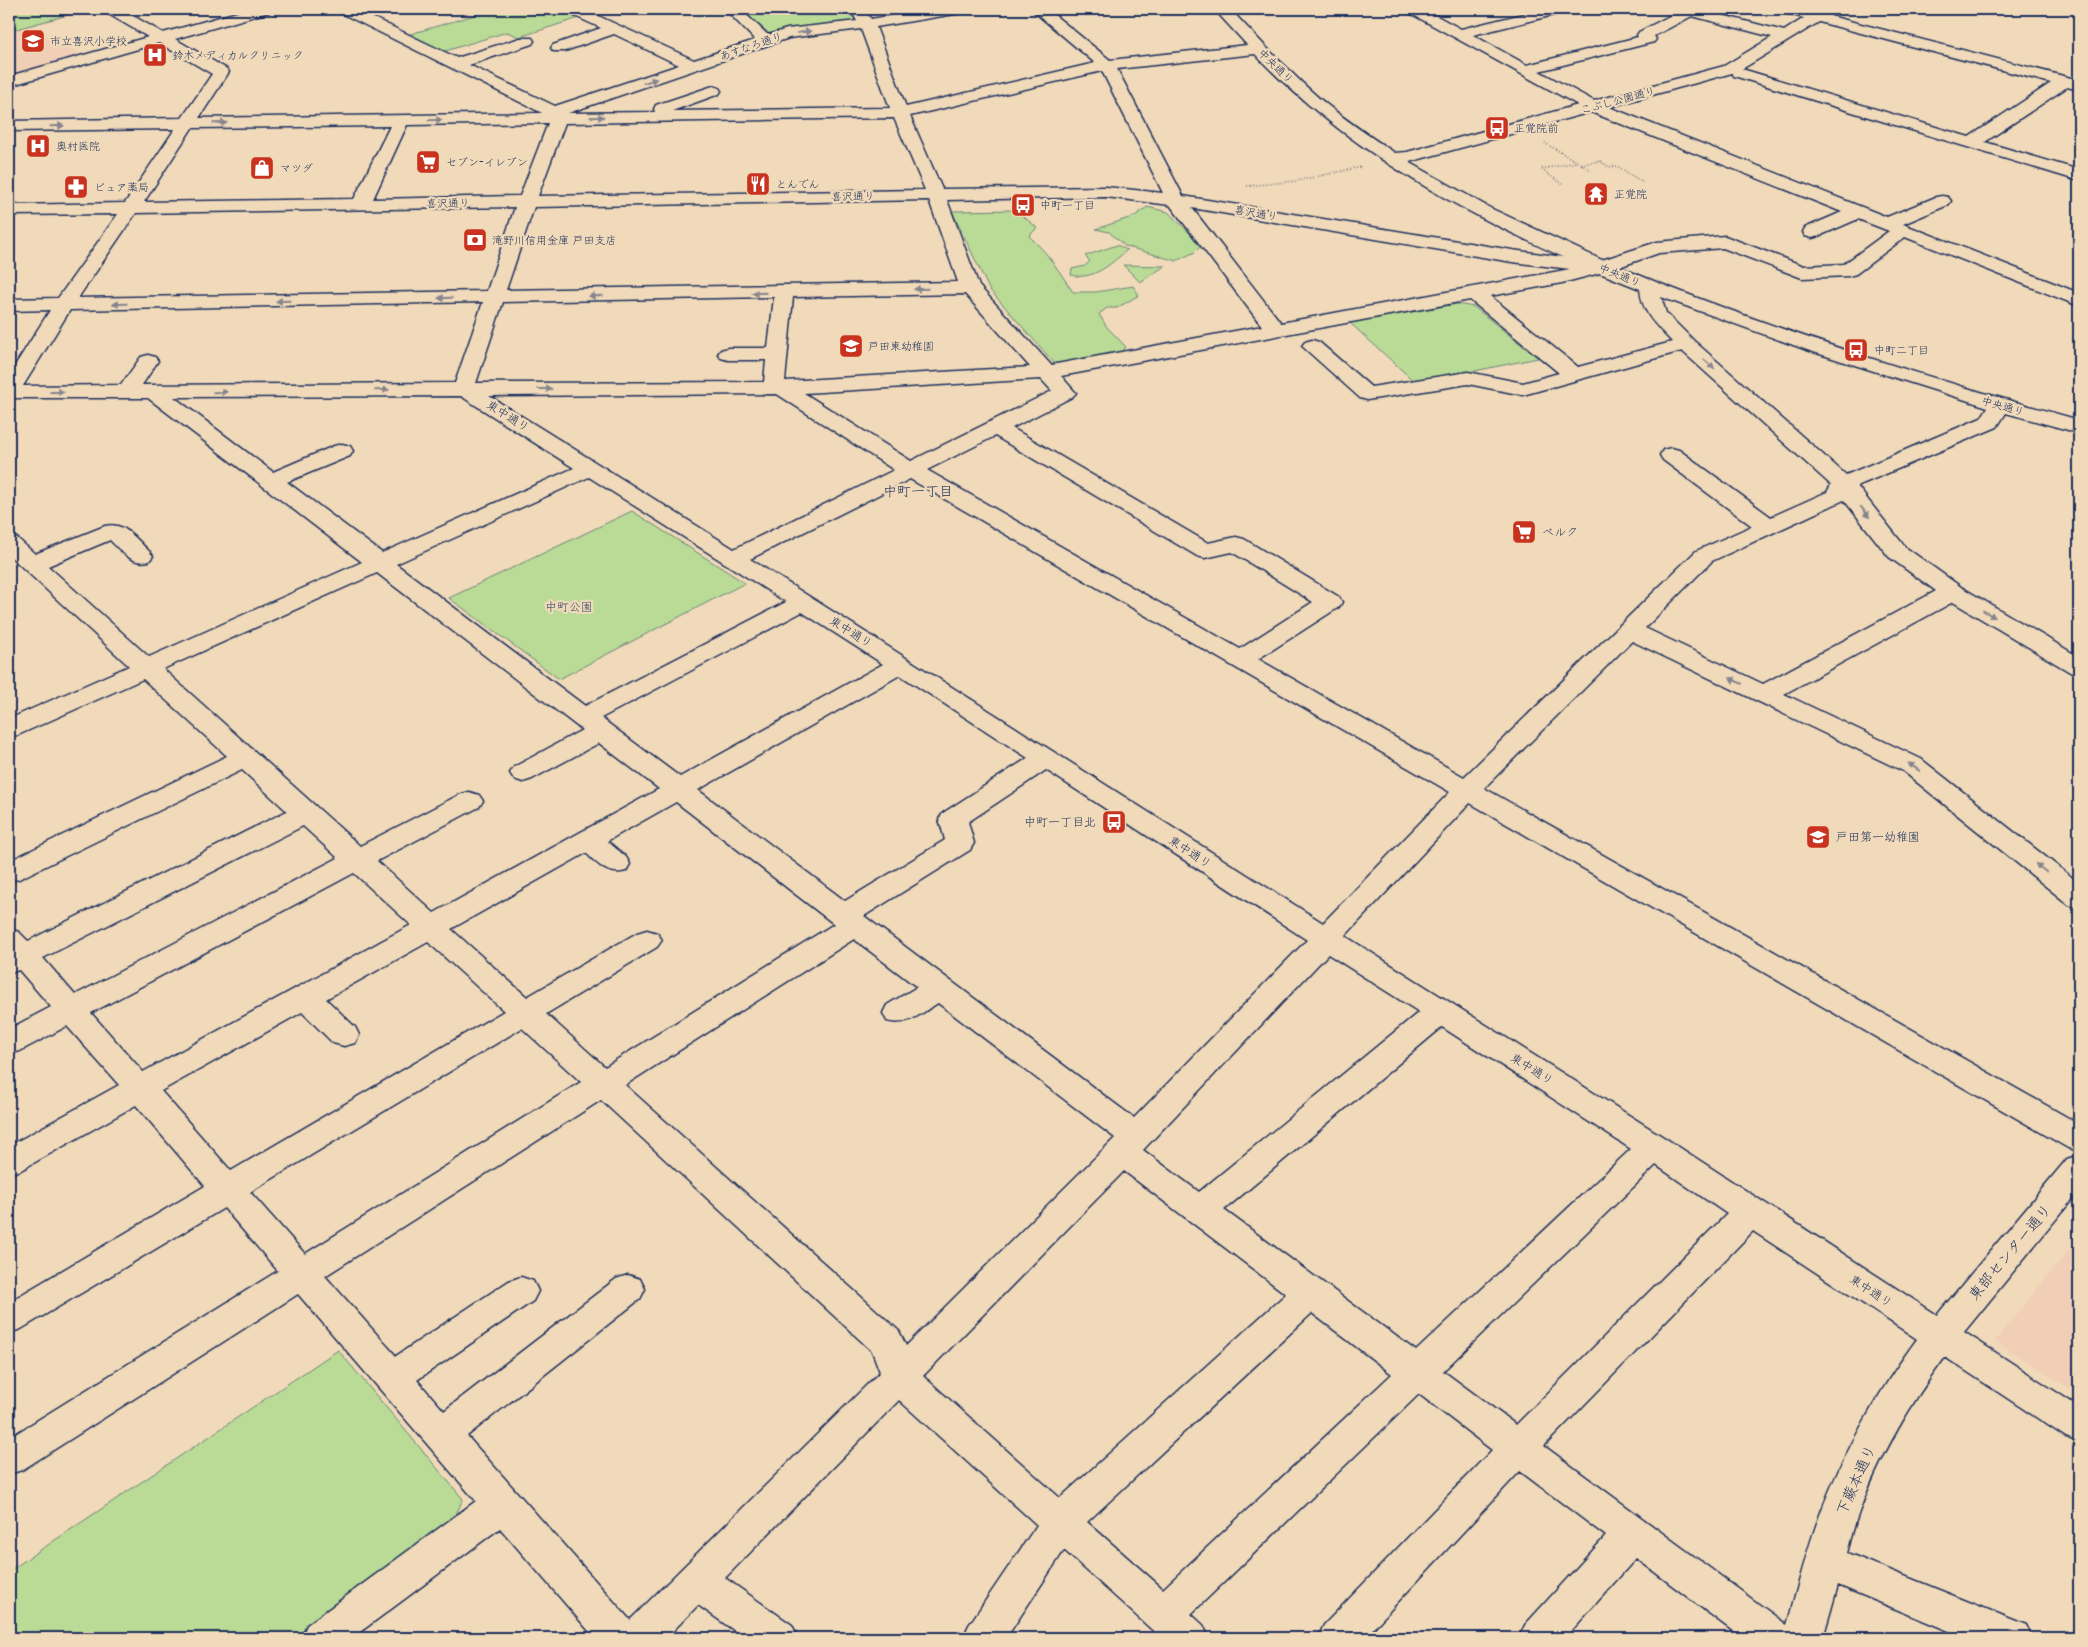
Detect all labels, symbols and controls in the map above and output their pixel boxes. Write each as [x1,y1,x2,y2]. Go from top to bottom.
one-way arrow [796,27,812,35]
school or university icon: 市立喜沢小学校 [20,28,46,54]
street label: あすなろ通り [717,28,784,63]
place label: 市立喜沢小学校 [50,33,127,48]
hospital icon: 鈴木メディカルクリニック [142,42,168,68]
street label: 中央通り [1255,45,1297,86]
place label: 鈴木メディカルクリニック [172,47,304,62]
one-way arrow [642,76,657,84]
street label: こぶし公園通り [1579,82,1657,117]
one-way arrow [590,113,606,121]
bus stop icon: 正覚院前 [1484,115,1510,141]
one-way arrow [427,116,443,124]
one-way arrow [212,119,228,127]
place label: 正覚院前 [1514,120,1558,135]
one-way arrow [50,122,66,130]
hospital icon: 奥村医院 [25,133,51,159]
place label: 奥村医院 [56,138,100,153]
supermarket icon: セブン-イレブン [415,149,441,175]
place label: セブン-イレブン [446,154,528,169]
shop icon: マツダ [249,155,275,181]
place label: マツダ [280,160,313,175]
restaurant icon: とんでん [745,171,771,197]
pharmacy icon: ピュア薬局 [63,174,89,200]
place label: とんでん [776,176,819,191]
place label: ピュア薬局 [94,179,149,194]
temple icon: 正覚院 [1583,181,1609,207]
place label: 正覚院 [1614,186,1647,201]
street label: 喜沢通り [831,188,875,203]
bus stop icon: 中町一丁目 [1010,192,1036,218]
street label: 喜沢通り [426,195,470,210]
place label: 中町一丁目 [1040,197,1095,212]
street label: 喜沢通り [1233,201,1279,224]
bank icon: 滝野川信用金庫 戸田支店 [462,227,488,253]
place label: 滝野川信用金庫 戸田支店 [492,232,617,247]
street label: 中央通り [1597,259,1643,290]
one-way arrow [913,285,929,293]
one-way arrow [750,289,766,297]
one-way arrow [588,292,604,300]
one-way arrow [437,294,453,302]
one-way arrow [274,297,290,305]
one-way arrow [112,300,128,308]
school or university icon: 戸田東幼稚園 [838,333,864,359]
bus stop icon: 中町二丁目 [1843,337,1869,363]
place label: 戸田東幼稚園 [868,338,934,353]
place label: 中町二丁目 [1874,342,1929,357]
one-way arrow [1703,358,1715,370]
one-way arrow [537,385,553,393]
one-way arrow [375,386,391,394]
one-way arrow [50,388,66,396]
one-way arrow [212,388,228,396]
street label: 中央通り [1980,392,2026,419]
street label: 東中通り [484,396,533,435]
district label: 中町一丁目 [883,481,953,500]
one-way arrow [1859,505,1870,518]
supermarket icon: ベルク [1511,519,1537,545]
place label: ベルク [1542,523,1578,539]
park label: 中町公園 [545,598,593,614]
one-way arrow [1983,609,1996,618]
street label: 東中通り [827,612,876,651]
one-way arrow [1729,677,1743,685]
one-way arrow [1907,762,1921,772]
bus stop icon: 中町一丁目北 [1101,809,1127,835]
place label: 中町一丁目北 [1024,813,1096,829]
school or university icon: 戸田第一幼稚園 [1805,824,1831,850]
place label: 戸田第一幼稚園 [1836,828,1920,844]
street label: 東中通り [1166,831,1215,871]
one-way arrow [2035,863,2048,874]
street label: 東中通り [1508,1049,1557,1088]
street label: 東部センター通り [1963,1199,2055,1304]
street label: 東中通り [1847,1270,1896,1310]
street label: 下蕨本通り [1831,1441,1879,1518]

